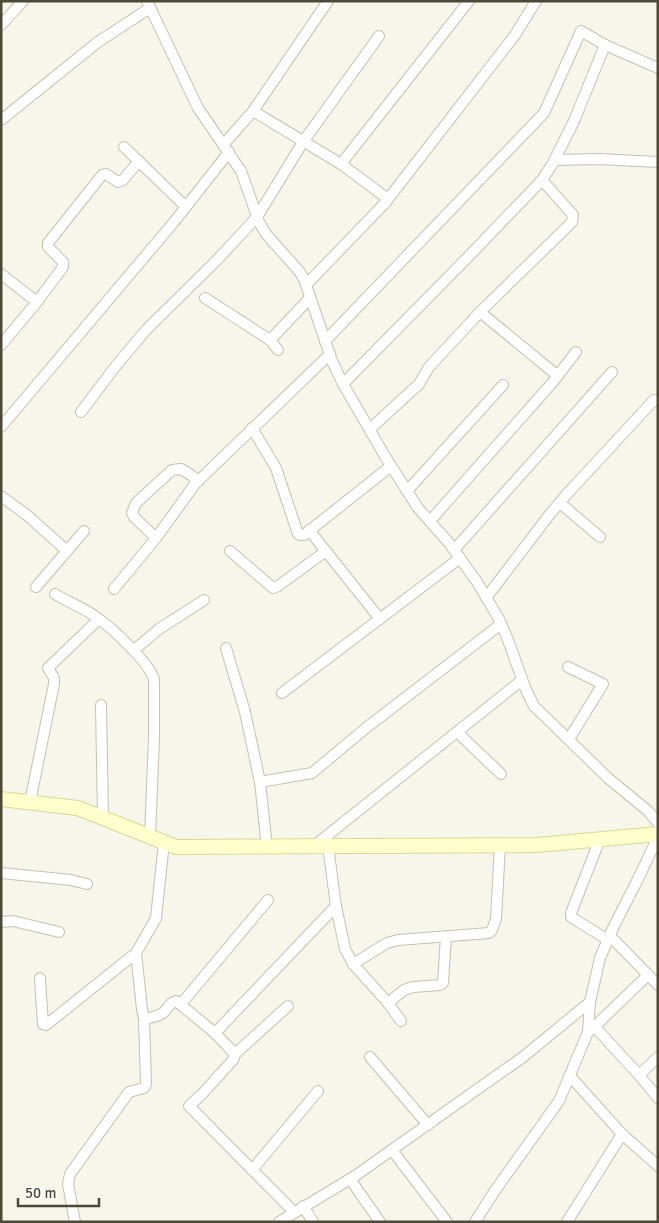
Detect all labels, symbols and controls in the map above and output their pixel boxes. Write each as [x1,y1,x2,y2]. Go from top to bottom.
scale bar [18,1176,99,1208]
text: 50 m [25,1184,56,1202]

